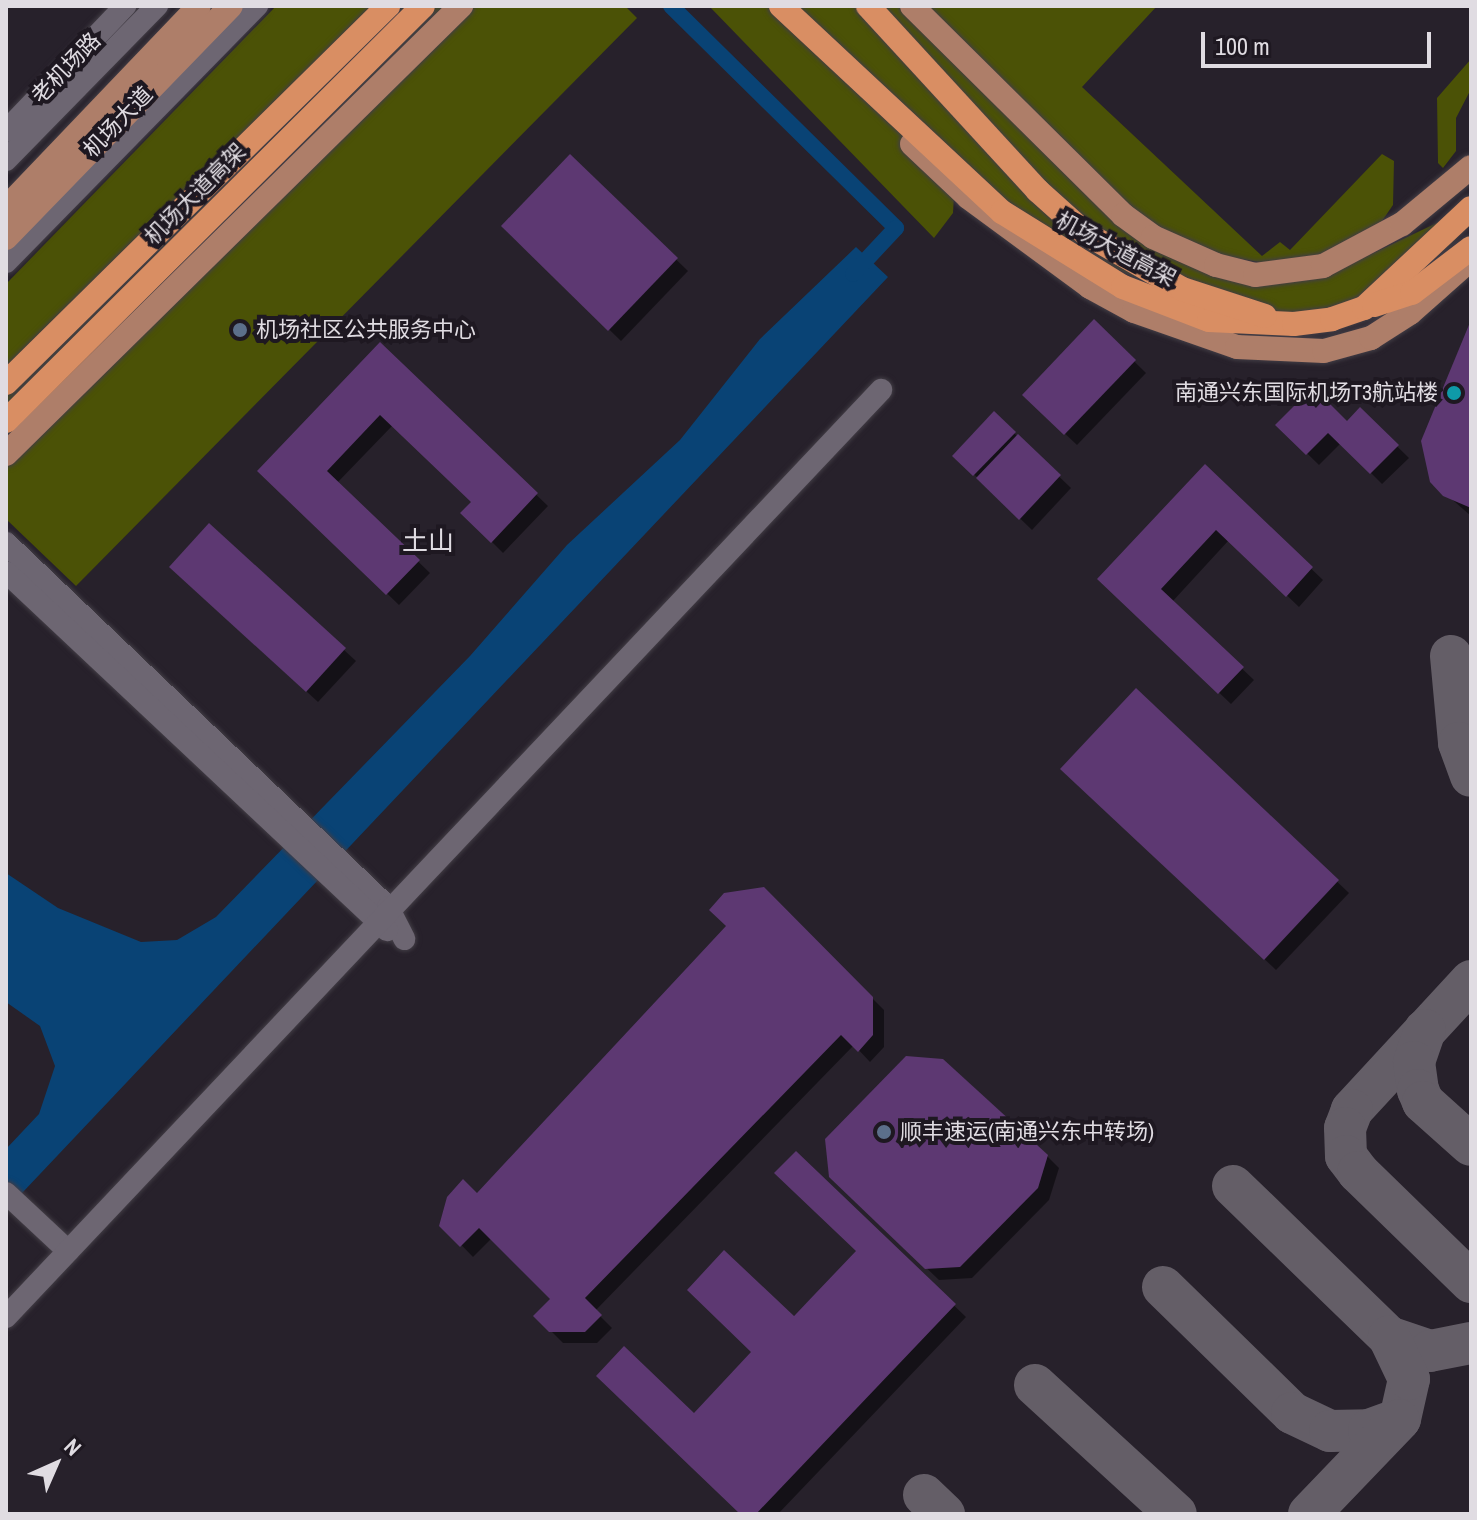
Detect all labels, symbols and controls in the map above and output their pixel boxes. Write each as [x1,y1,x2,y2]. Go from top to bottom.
scale bar [1205,16,1435,66]
street label: 老机场路 [26,27,106,109]
text: 100 m [1215,30,1270,62]
street label: 机场大道 [78,81,158,163]
street label: 机场大道高架 [139,138,251,250]
street label: 机场大道高架 [1052,206,1180,292]
place label: 机场社区公共服务中心 [256,317,476,343]
marker: 机场社区公共服务中心 [231,321,249,339]
place label: 南通兴东国际机场T3航站楼 [1175,380,1438,406]
marker: 南通兴东国际机场T3航站楼 [1445,384,1463,402]
district label: 土山 [402,525,454,557]
place label: 顺丰速运(南通兴东中转场) [900,1119,1154,1145]
marker: 顺丰速运(南通兴东中转场) [875,1123,893,1141]
north arrow [16,1424,96,1504]
text: N [58,1432,88,1462]

